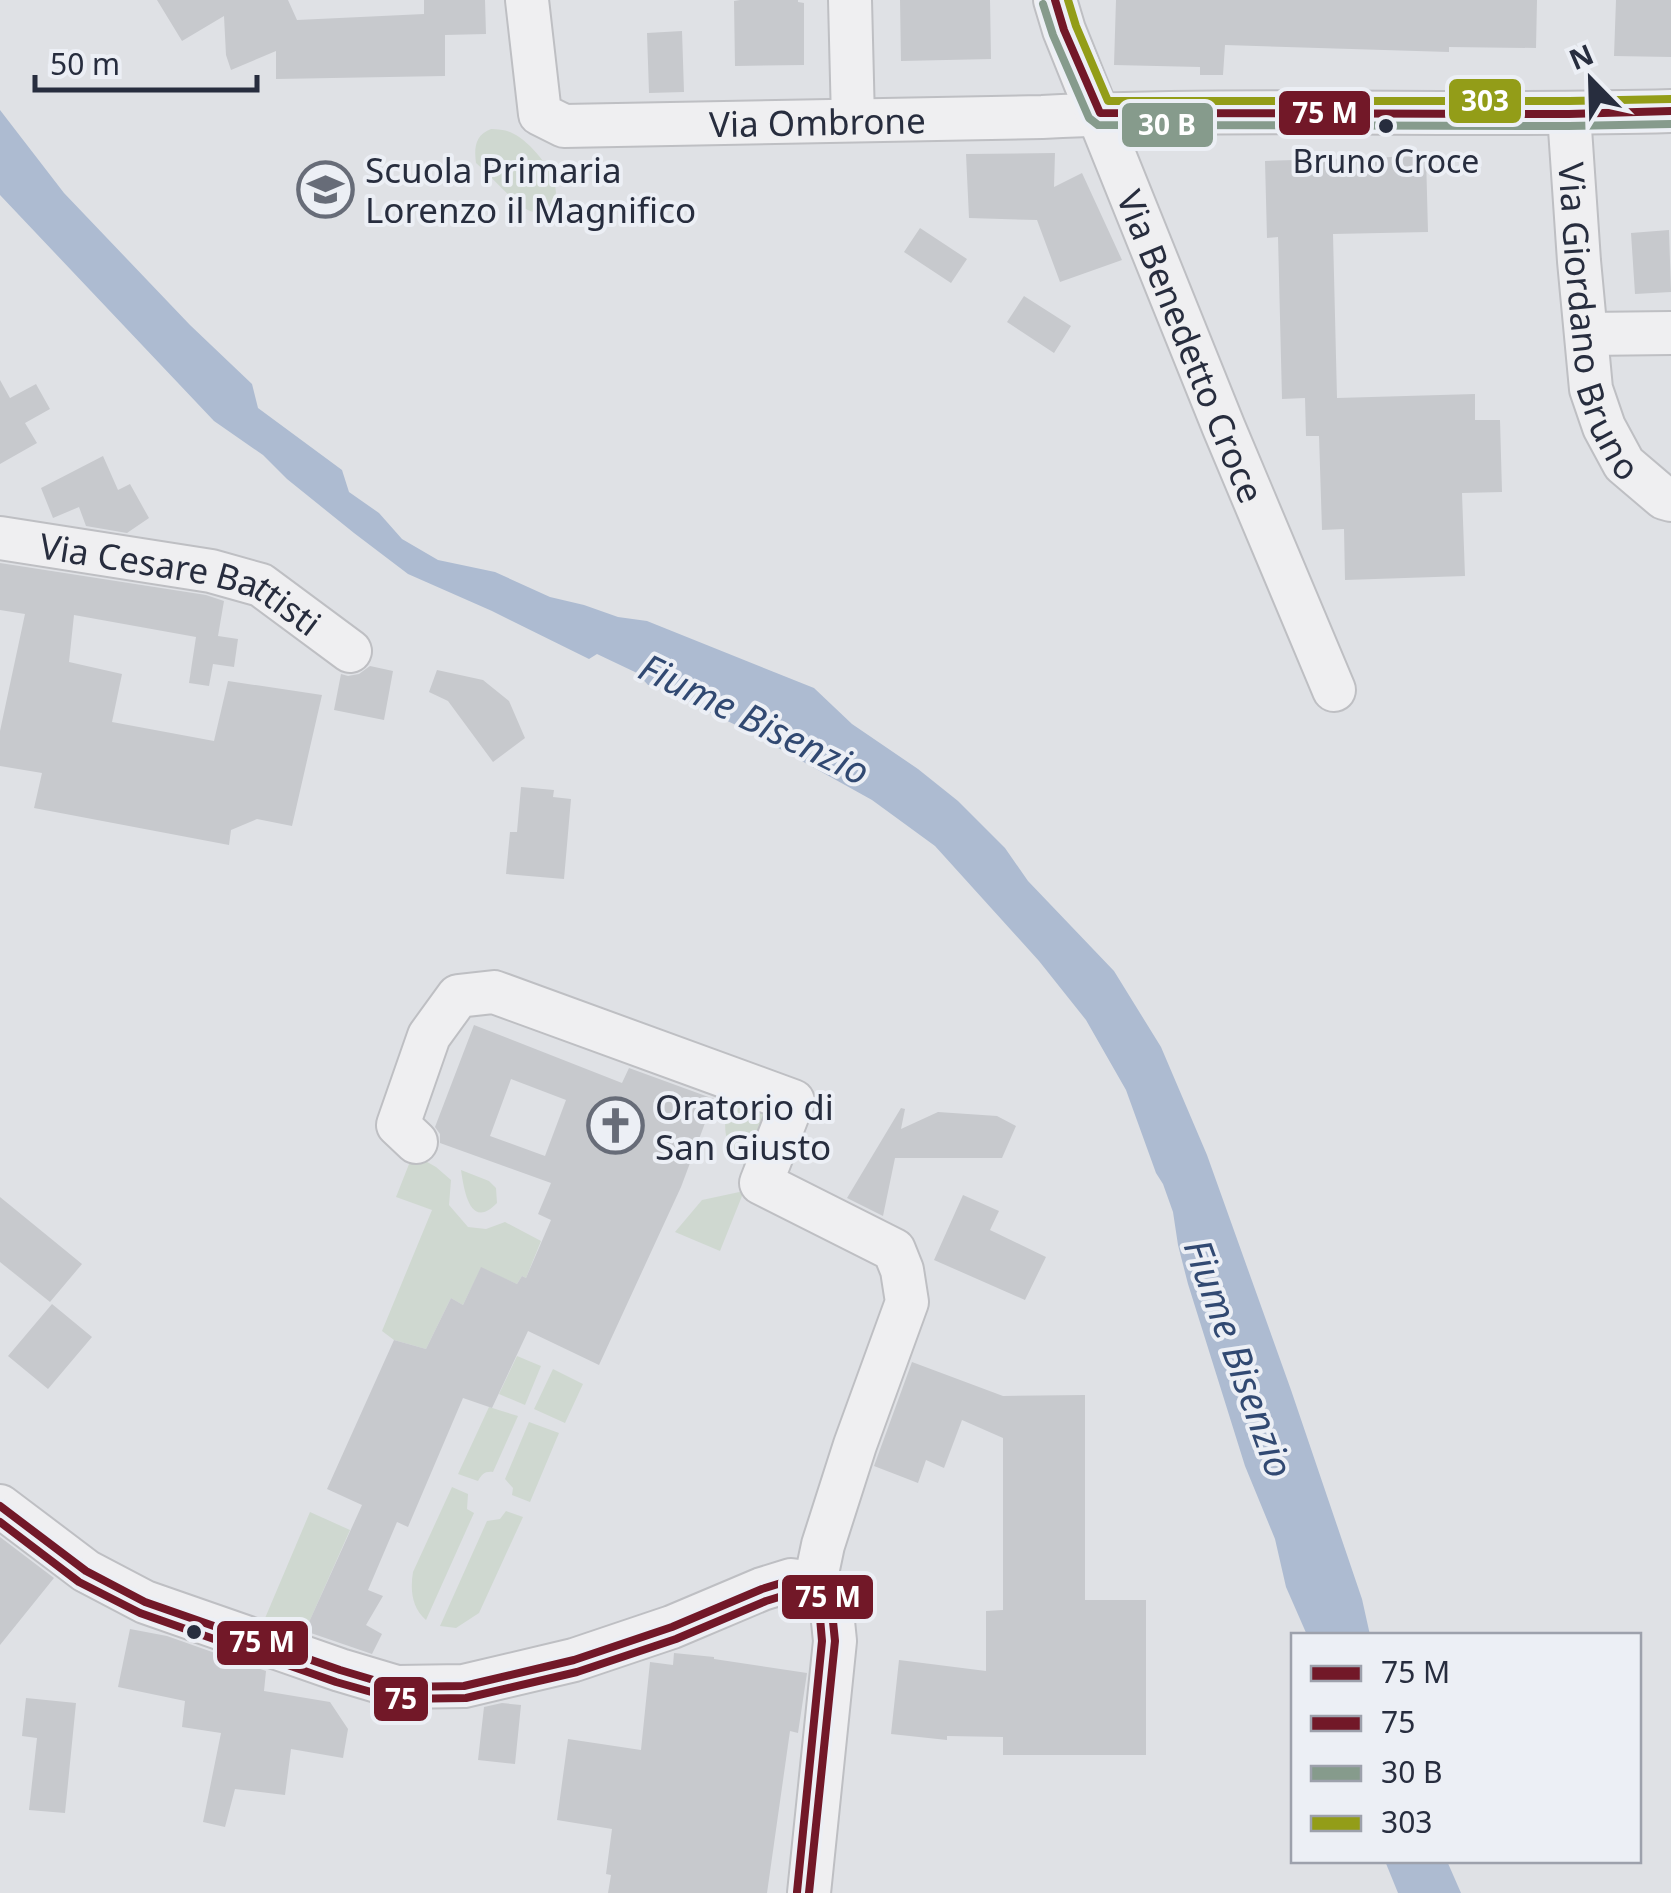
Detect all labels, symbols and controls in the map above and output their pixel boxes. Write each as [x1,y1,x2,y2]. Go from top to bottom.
scale bar [35,30,258,92]
north arrow [1541,30,1641,130]
text: N [1563,34,1599,78]
text: 50 m [50,43,120,84]
line badge: 303 [1447,77,1523,125]
text: 303 [1461,81,1509,119]
line badge: 75 M [1277,89,1372,137]
text: 75 M [1292,93,1358,131]
street label: Via Ombrone [709,96,926,147]
line badge: 30 B [1120,101,1215,149]
text: 30 B [1138,105,1196,143]
marker: Bruno Croce [1376,116,1396,136]
place label: Bruno Croce [1293,139,1479,182]
place label: Scuola Primaria Lorenzo il Magnifico [365,146,696,233]
school or university icon: Scuola Primaria Lorenzo il Magnifico [296,159,356,219]
street label: Via Giordano Bruno [1549,161,1649,491]
street label: Via Benedetto Croce [1107,183,1276,509]
street label: Via Cesare Battisti [36,521,331,646]
water label: Fiume Bisenzio [631,640,879,796]
place label: Oratorio di San Giusto [655,1083,834,1170]
church icon: Oratorio di San Giusto [586,1096,646,1156]
water label: Fiume Bisenzio [1173,1232,1307,1484]
line badge: 75 M [780,1573,875,1621]
text: 75 M [795,1577,861,1615]
line badge: 75 M [215,1619,310,1667]
unlabelled marker [184,1622,204,1642]
text: 75 M [229,1622,295,1660]
legend [1291,1633,1641,1863]
text: 75 M [1381,1651,1450,1692]
line badge: 75 [372,1675,430,1723]
text: 75 [385,1679,417,1717]
text: 75 [1381,1701,1415,1742]
text: 30 B [1381,1751,1443,1792]
text: 303 [1381,1801,1432,1842]

